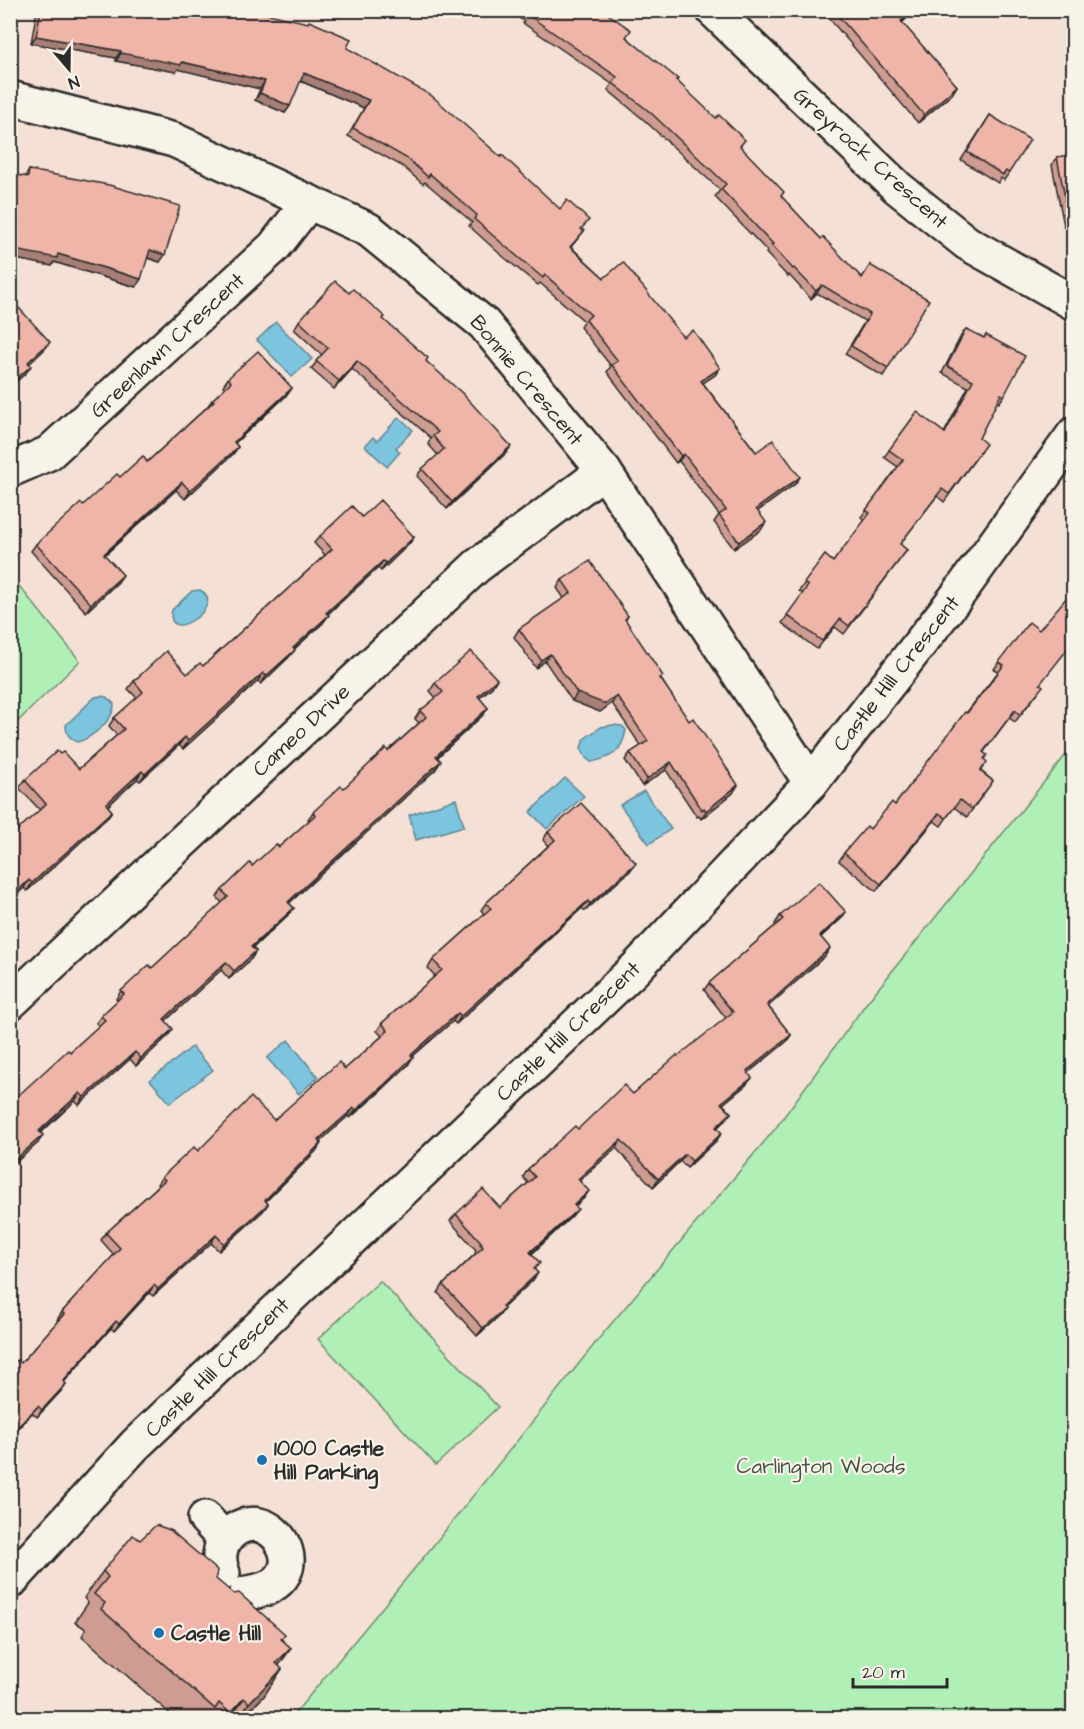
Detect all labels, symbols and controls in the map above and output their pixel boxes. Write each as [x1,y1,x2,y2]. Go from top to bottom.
north arrow [39,39,99,99]
text: N [65,70,82,94]
street label: Greyrock Crescent [786,81,955,238]
street label: Greenlawn Crescent [84,266,251,425]
street label: Bonnie Crescent [463,309,590,452]
street label: Castle Hill Crescent [826,589,967,757]
street label: Cameo Drive [246,677,357,783]
street label: Castle Hill Crescent [490,954,647,1108]
street label: Castle Hill Crescent [139,1290,296,1444]
place label: 1000 Castle Hill Parking [274,1434,385,1489]
park label: Carlington Woods [737,1452,905,1483]
marker: 1000 Castle Hill Parking [255,1453,269,1467]
place label: Castle Hill [171,1619,262,1648]
marker: Castle Hill [152,1626,166,1640]
scale bar [853,1651,948,1689]
text: 20 m [862,1660,905,1685]

